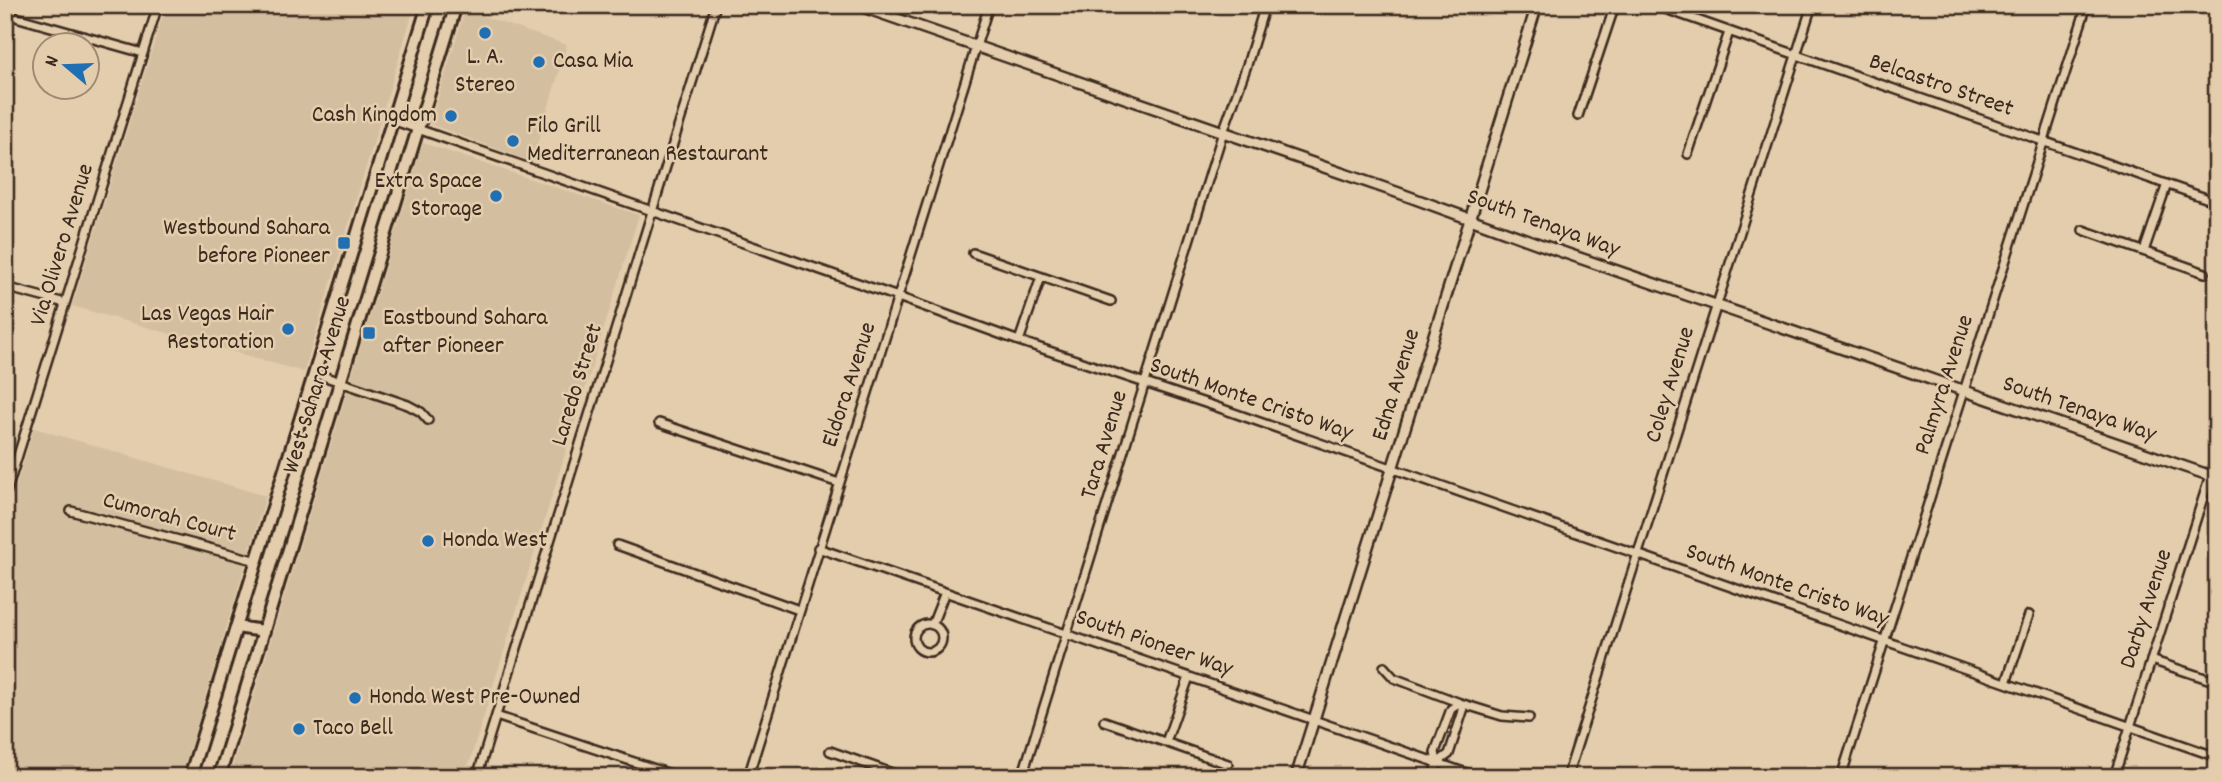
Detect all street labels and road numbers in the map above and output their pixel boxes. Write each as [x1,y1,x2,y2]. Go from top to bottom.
street label: Belcastro Street [1864,45,2018,127]
street label: Via Olivero Avenue [22,160,104,330]
street label: South Tenaya Way [1462,181,1626,268]
street label: West Sahara Avenue [275,292,361,478]
street label: Palmyra Avenue [1906,311,1984,459]
street label: Eldora Avenue [814,318,886,452]
street label: Laredo Street [543,320,613,450]
street label: Coley Avenue [1637,323,1705,447]
street label: Edna Avenue [1364,325,1430,445]
street label: South Monte Cristo Way [1145,349,1358,451]
street label: South Tenaya Way [1997,368,2162,453]
street label: Tara Avenue [1072,386,1138,504]
street label: Cumorah Court [99,484,240,552]
street label: South Monte Cristo Way [1681,535,1894,637]
street label: Darby Avenue [2112,545,2182,673]
street label: South Pioneer Way [1071,601,1238,687]

